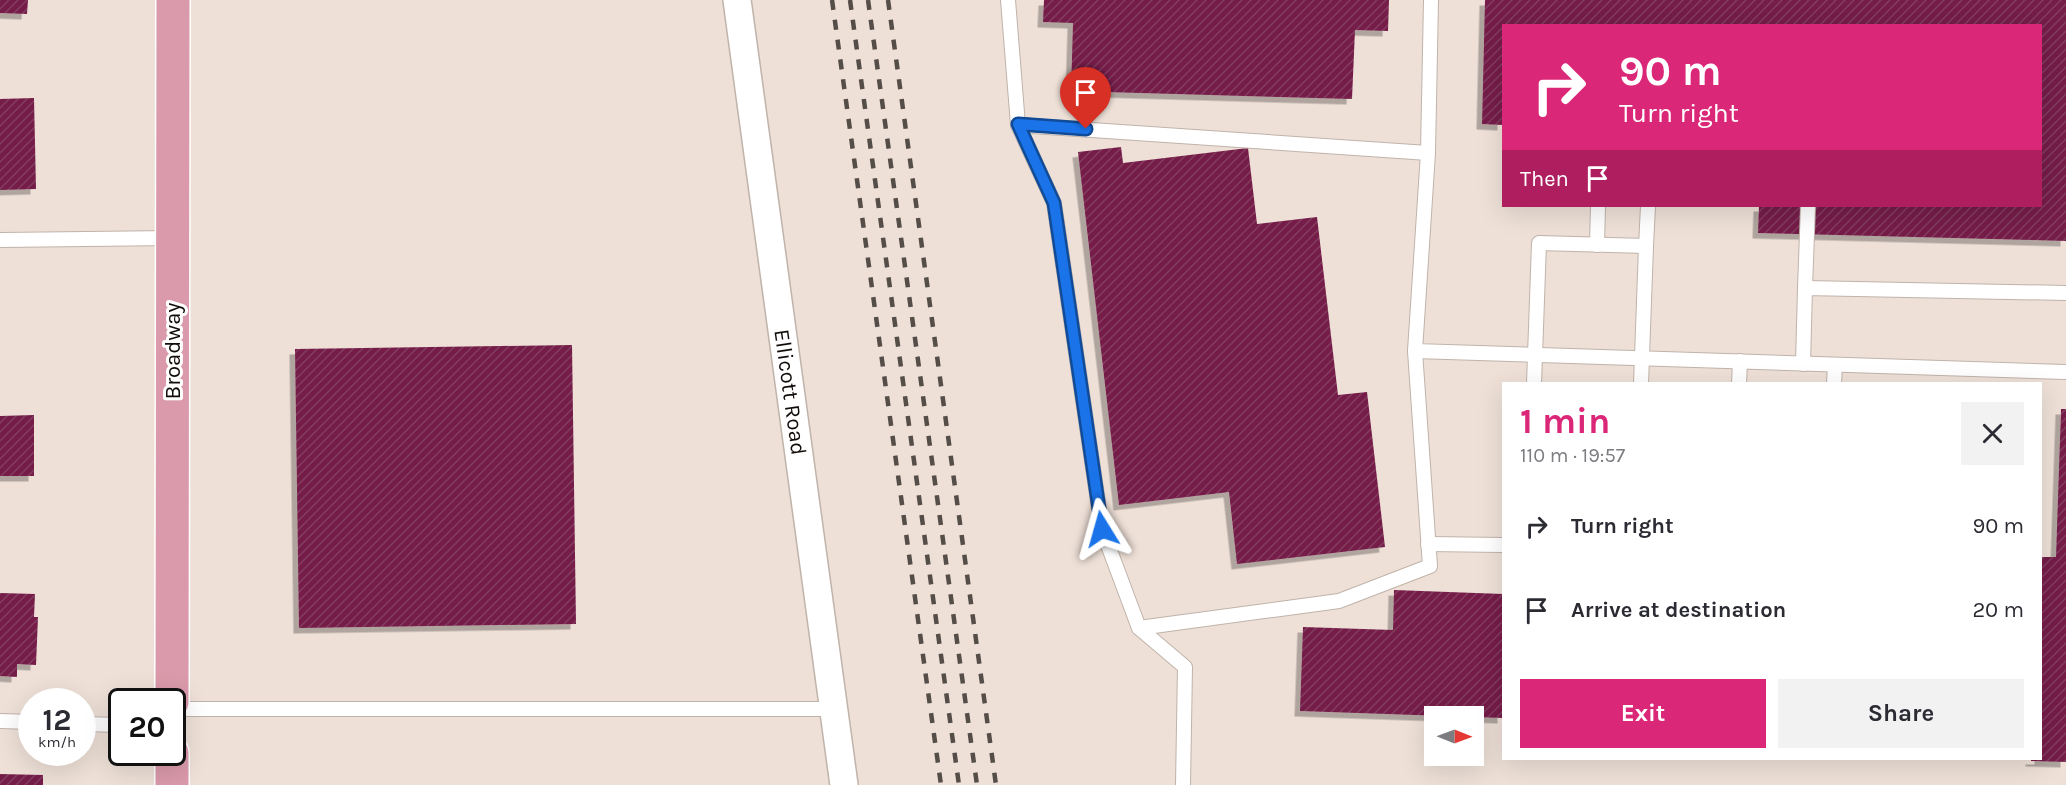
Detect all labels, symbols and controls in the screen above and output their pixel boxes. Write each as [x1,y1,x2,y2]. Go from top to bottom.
text: 90 m [1619,46,1722,96]
icon: right [1520,48,1598,126]
pin [1060,67,1111,129]
icon: arrive [1069,76,1102,109]
text: Turn right [1619,97,1739,129]
icon: arrive [1581,162,1614,195]
text: Then [1520,166,1569,192]
street label: Broadway [160,302,186,400]
street label: Ellicott Road [768,327,812,457]
text: 1 min [1520,400,1610,442]
button: close [1961,402,2024,465]
text: 110 m · 19:57 [1520,444,1625,467]
position arrow [1070,497,1134,561]
icon: right [1520,510,1553,543]
text: Turn right [1571,513,1674,539]
text: 90 m [1972,513,2024,539]
icon: arrive [1520,594,1553,627]
text: Arrive at destination [1571,597,1786,623]
text: 20 m [1972,597,2024,623]
button: Exit [1520,679,1766,748]
button: Share [1778,679,2024,748]
speed limit sign: 20 [108,688,186,766]
text: 12 [43,702,71,738]
north arrow [1424,706,1484,766]
map controls [1424,706,1484,766]
text: km/h [38,733,76,751]

